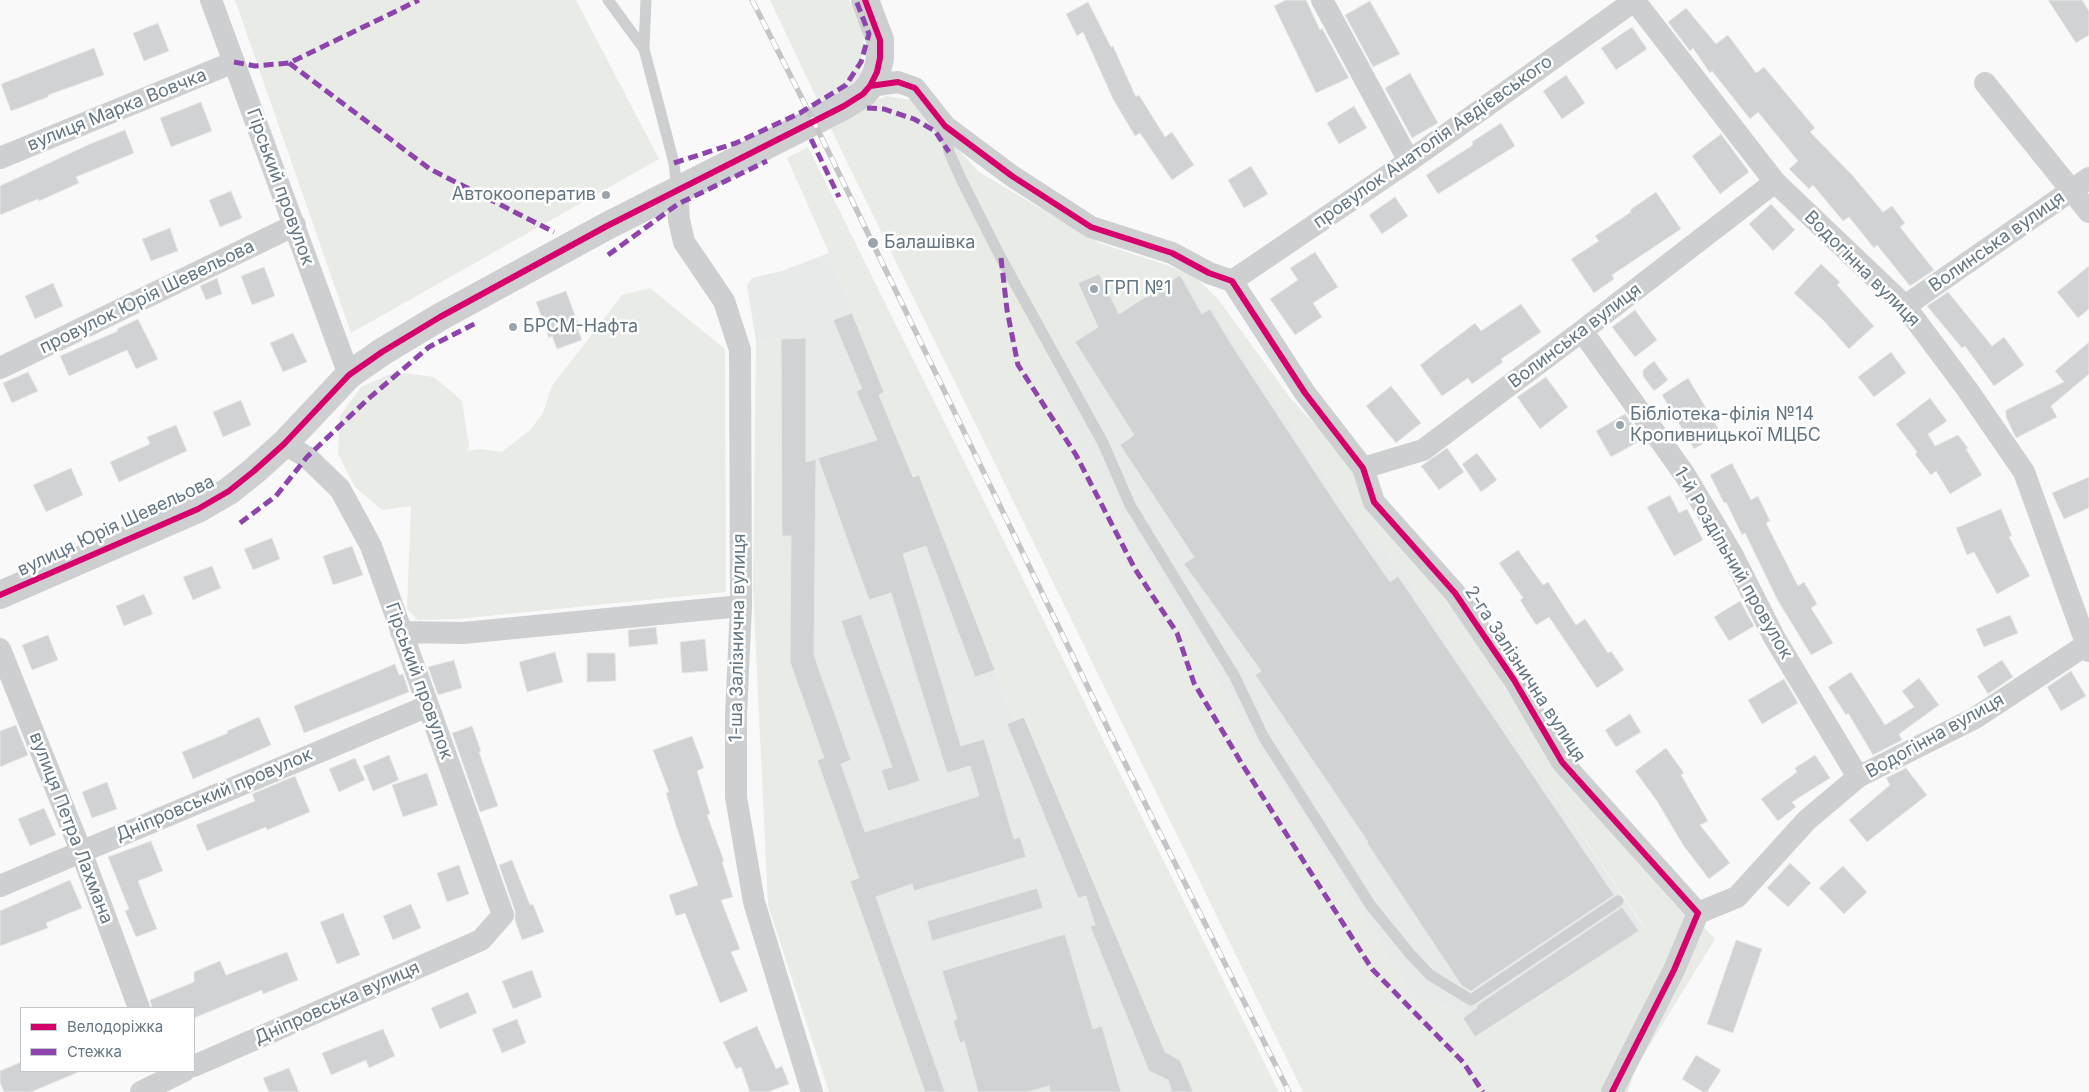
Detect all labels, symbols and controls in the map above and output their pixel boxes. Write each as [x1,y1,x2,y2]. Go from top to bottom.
street label: провулок Анатолія Авдієвського [1309,51,1557,233]
street label: вулиця Марка Вовчка [24,64,210,156]
street label: Гірський провулок [242,106,318,268]
place label: Автокооператив [452,184,596,206]
street label: Волинська вулиця [1925,187,2069,297]
marker: Автокооператив [600,189,612,201]
street label: Водогінна вулиця [1800,207,1924,331]
place label: Балашівка [884,232,975,254]
street label: провулок Юрія Шевельова [36,235,258,359]
marker: Балашівка [866,236,880,250]
place label: ГРП №1 [1104,278,1171,300]
street label: Волинська вулиця [1504,279,1646,393]
marker: ГРП №1 [1088,283,1100,295]
place label: БРСМ-Нафта [523,316,638,338]
marker: БРСМ-Нафта [507,321,519,333]
place label: Бібліотека-філія №14 Кропивницької МЦБС [1630,404,1821,446]
marker: Бібліотека-філія №14 Кропивницької МЦБС [1614,419,1626,431]
street label: 1-й Роздільний провулок [1669,463,1797,663]
street label: вулиця Юрія Шевельова [14,471,218,581]
street label: 1-ша Залізнична вулиця [725,533,751,743]
street label: 2-га Залізнична вулиця [1460,582,1590,766]
street label: Гірський провулок [381,600,457,762]
street label: Водогінна вулиця [1862,689,2008,783]
street label: вулиця Петра Лахмана [24,729,118,927]
street label: Дніпровський провулок [112,744,316,846]
street label: Дніпровська вулиця [251,957,423,1049]
legend [20,1007,195,1072]
text: Велодоріжка [67,1017,163,1036]
text: Стежка [67,1042,122,1061]

